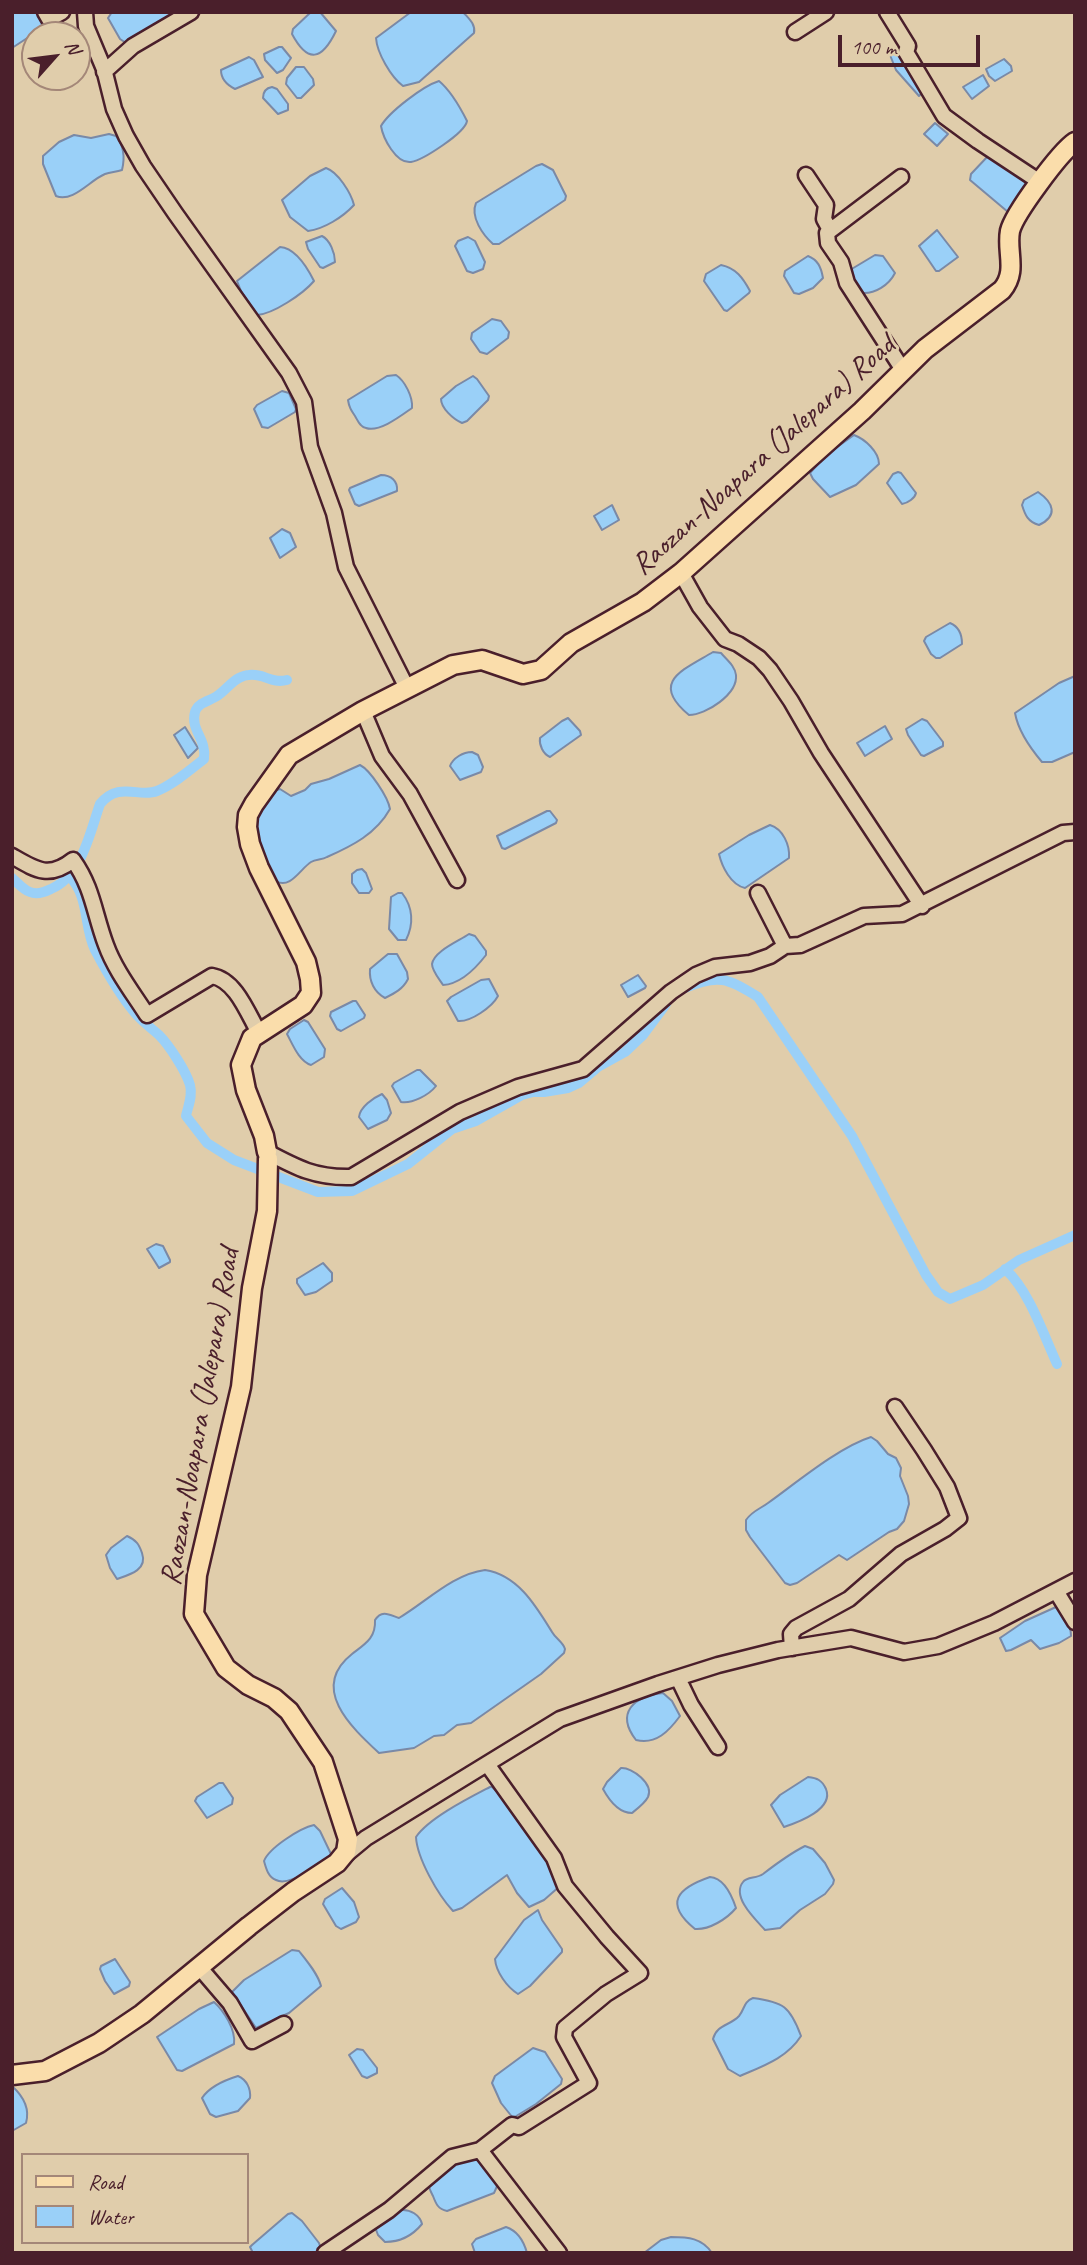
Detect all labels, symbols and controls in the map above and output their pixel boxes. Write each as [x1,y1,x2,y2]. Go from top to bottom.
north arrow [21,21,91,91]
scale bar [842,21,984,65]
text: 100 m [851,34,896,60]
text: N [59,36,86,58]
street label: Raozan-Noapara (Jalepara) Road [625,328,903,584]
street label: Raozan-Noapara (Jalepara) Road [154,1246,248,1588]
legend [21,2153,248,2244]
text: Road [88,2169,123,2195]
text: Water [88,2204,134,2230]

